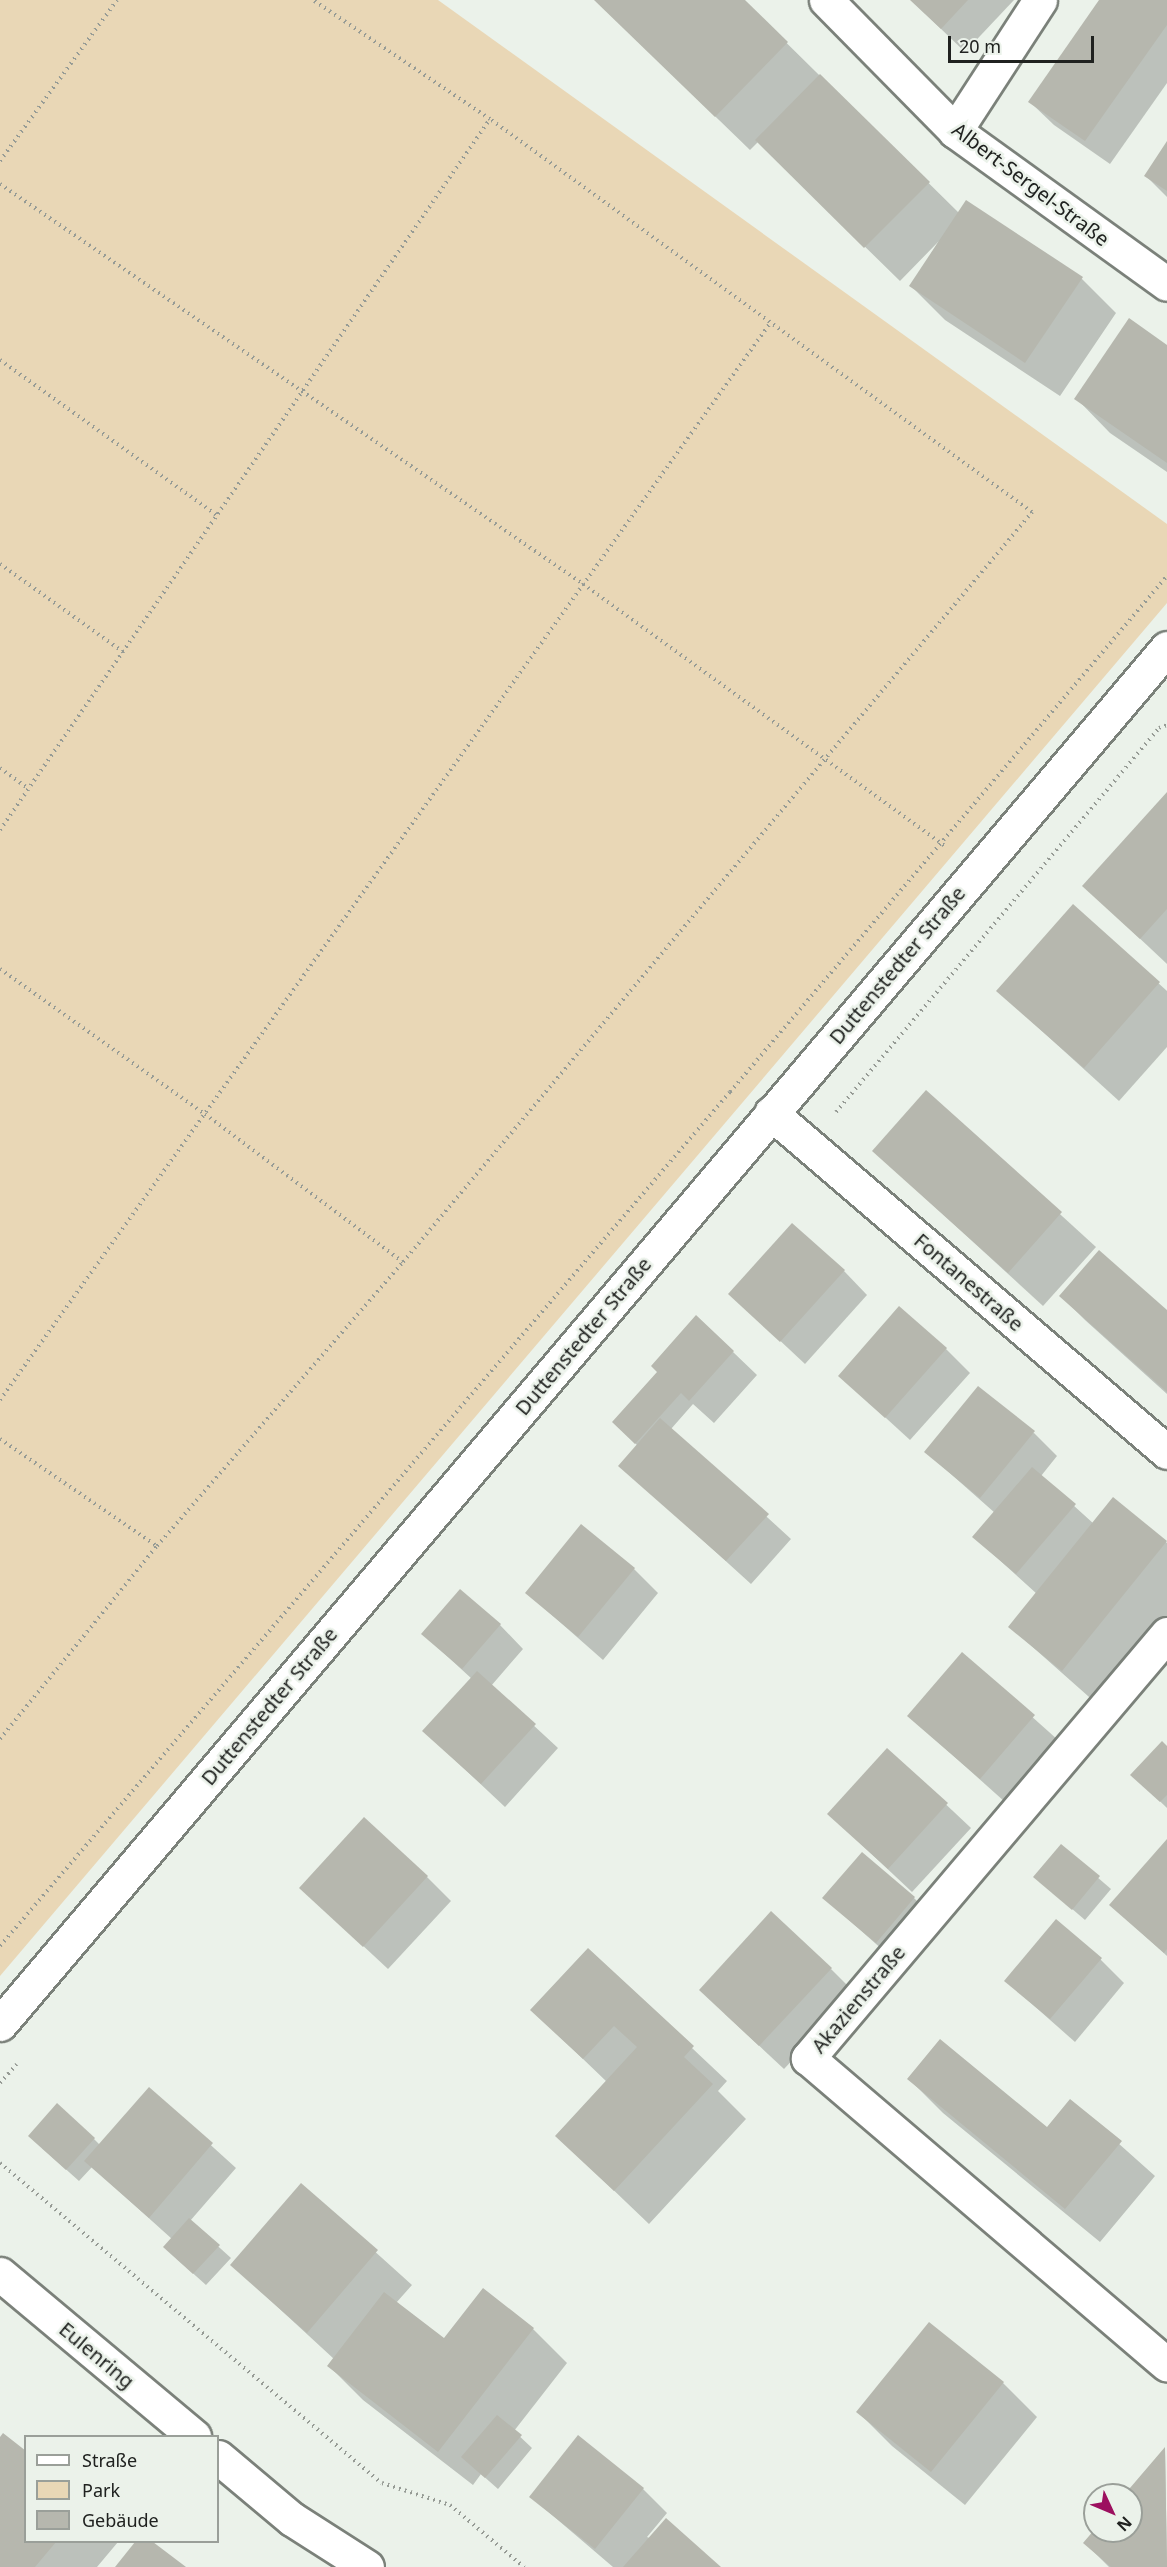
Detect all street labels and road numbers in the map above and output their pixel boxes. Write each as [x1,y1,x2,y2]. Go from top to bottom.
street label: Albert-Sergel-Straße [948,117,1114,251]
street label: Duttenstedter Straße [824,881,970,1049]
street label: Fontanestraße [910,1228,1028,1336]
street label: Duttenstedter Straße [510,1252,656,1420]
street label: Duttenstedter Straße [196,1622,342,1790]
street label: Akazienstraße [806,1940,910,2058]
street label: Eulenring [55,2317,139,2393]

